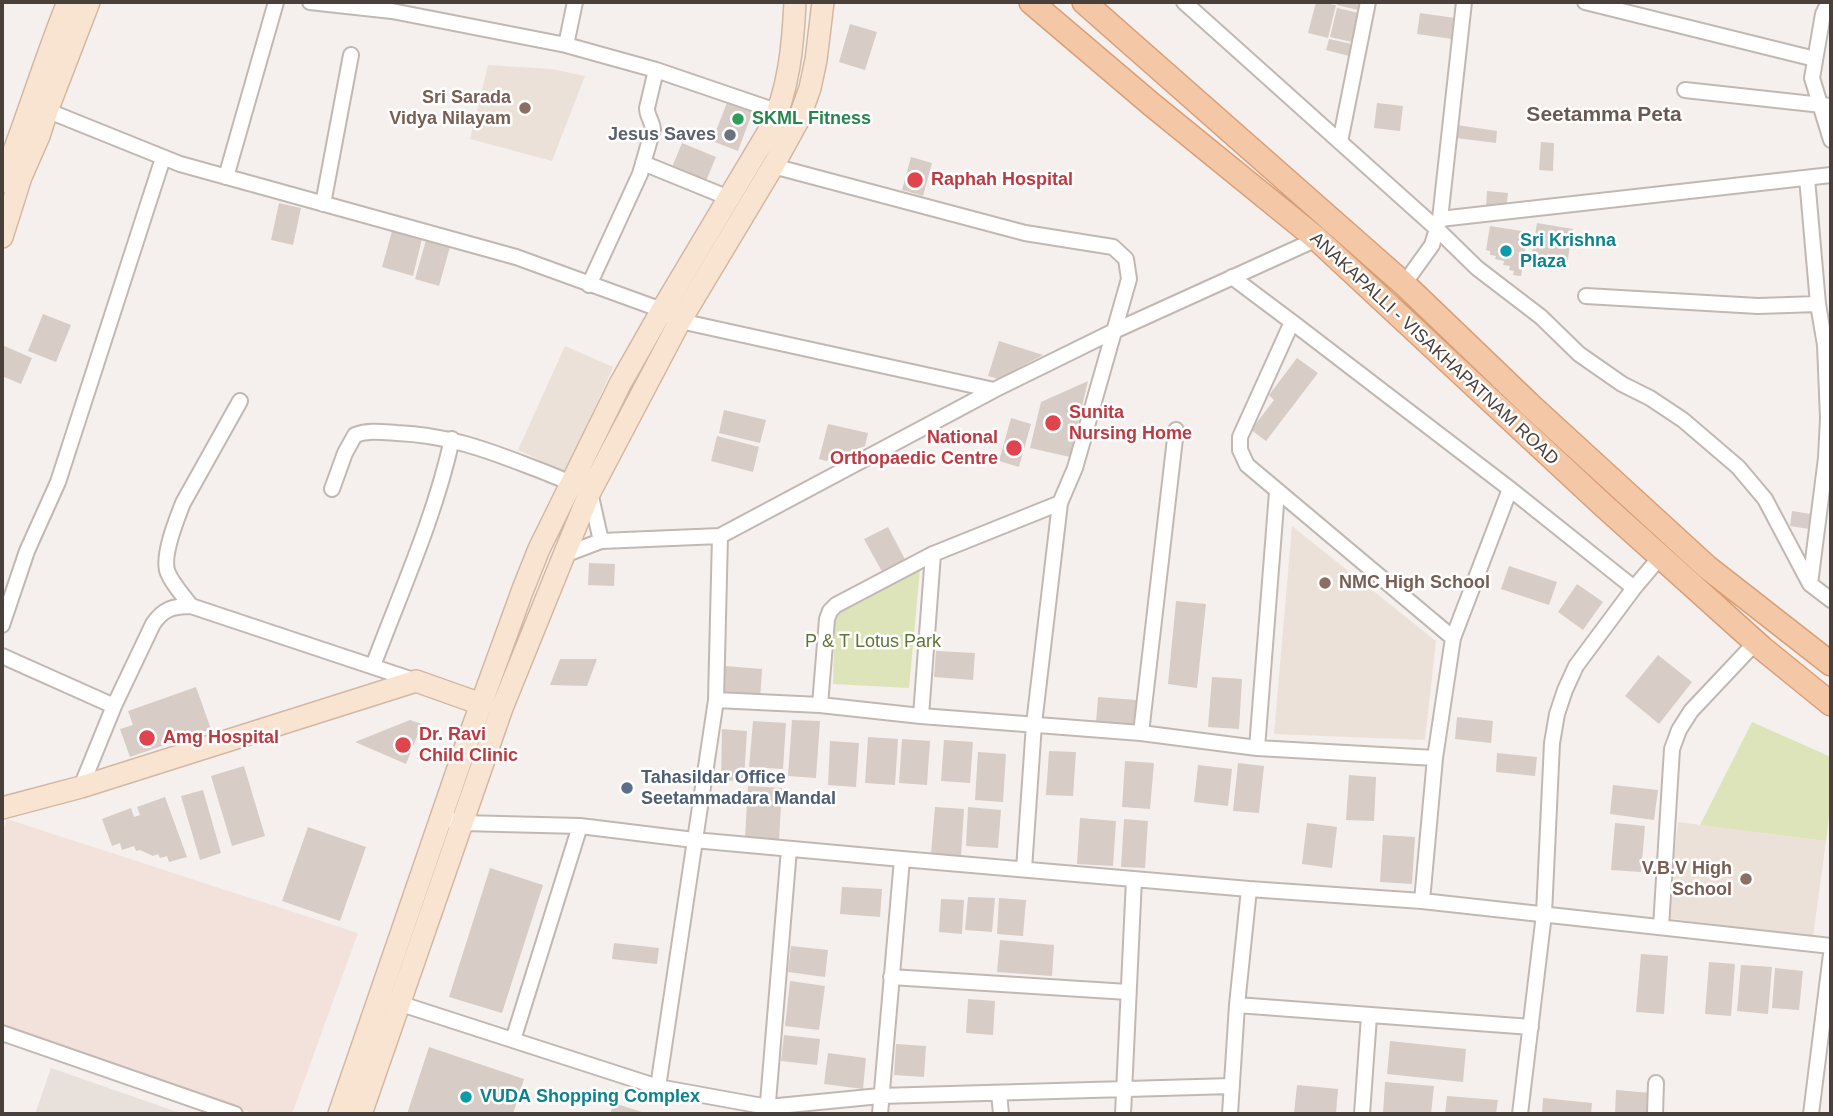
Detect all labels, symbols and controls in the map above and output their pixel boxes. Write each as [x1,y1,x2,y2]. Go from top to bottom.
place label: Sri Sarada Vidya Nilayam [389,87,511,130]
marker: Sri Sarada Vidya Nilayam [517,100,533,116]
district label: Seetamma Peta [1526,102,1682,128]
place label: SKML Fitness [752,108,871,130]
marker: SKML Fitness [730,111,746,127]
place label: Jesus Saves [608,124,716,146]
marker: Jesus Saves [722,127,738,143]
place label: Raphah Hospital [931,169,1073,191]
marker: Raphah Hospital [905,170,925,190]
street label: ANAKAPALLI - VISAKHAPATNAM ROAD [1305,228,1563,470]
place label: Sri Krishna Plaza [1520,230,1616,272]
marker: Sri Krishna Plaza [1498,243,1514,259]
place label: Sunita Nursing Home [1069,402,1192,444]
marker: Sunita Nursing Home [1043,413,1063,433]
place label: National Orthopaedic Centre [830,427,998,470]
marker: National Orthopaedic Centre [1004,438,1024,458]
place label: NMC High School [1339,572,1490,594]
marker: NMC High School [1317,575,1333,591]
park label: P & T Lotus Park [805,631,941,653]
place label: Dr. Ravi Child Clinic [419,724,518,766]
place label: Amg Hospital [163,727,279,749]
marker: Amg Hospital [137,728,157,748]
marker: Dr. Ravi Child Clinic [393,735,413,755]
place label: Tahasildar Office Seetammadara Mandal [641,767,836,810]
marker: Tahasildar Office Seetammadara Mandal [619,780,635,796]
place label: V.B.V High School [1642,858,1732,900]
marker: V.B.V High School [1738,871,1754,887]
place label: VUDA Shopping Complex [480,1086,700,1108]
marker: VUDA Shopping Complex [458,1089,474,1105]

